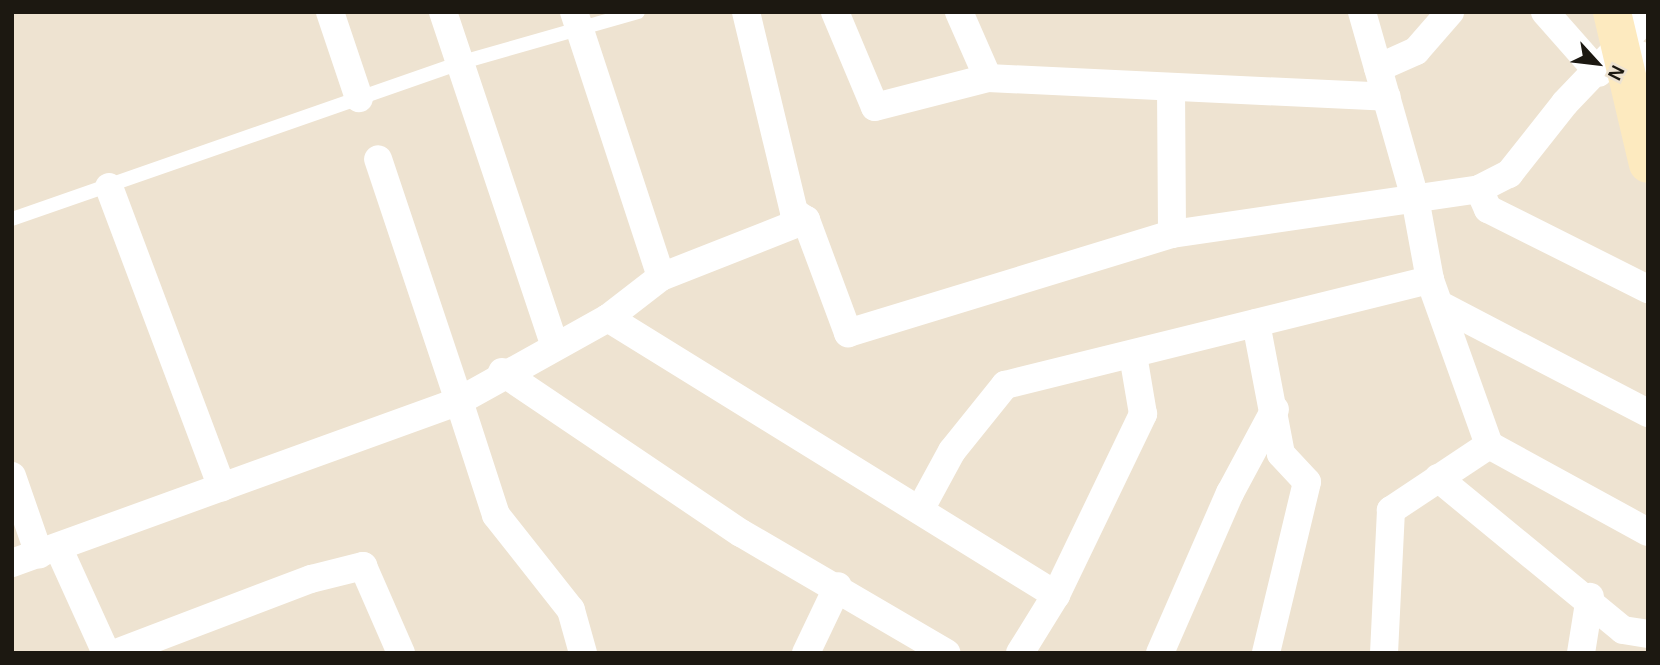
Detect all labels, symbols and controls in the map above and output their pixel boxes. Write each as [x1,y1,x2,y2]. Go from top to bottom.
north arrow [1562,28,1632,98]
text: N [1604,62,1629,84]

